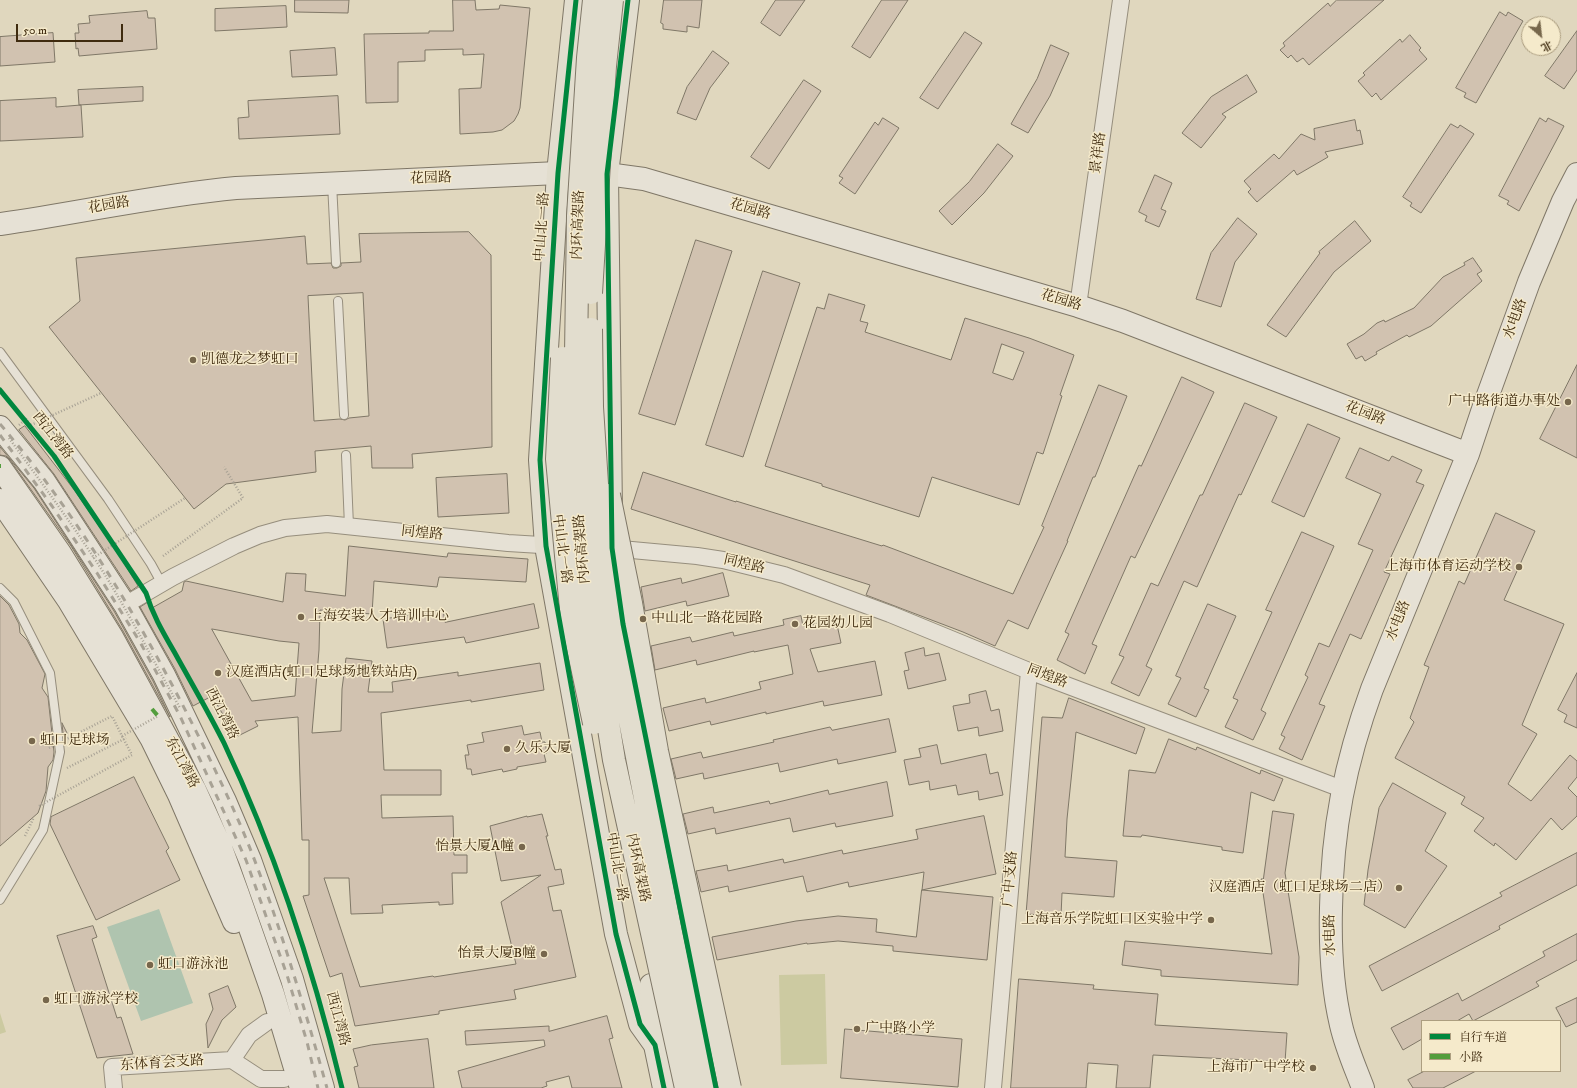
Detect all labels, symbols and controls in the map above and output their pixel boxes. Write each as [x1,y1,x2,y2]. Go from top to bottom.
scale bar [18,16,125,42]
north arrow [1521,16,1561,56]
text: 50 m [23,23,47,38]
text: 北 [1538,37,1554,54]
street label: 景祥路 [1088,131,1110,175]
street label: 花园路 [410,170,452,188]
street label: 内环高架路 [569,190,589,260]
street label: 中山北一路 [532,191,554,263]
street label: 花园路 [87,194,131,218]
street label: 花园路 [727,196,773,224]
street label: 花园路 [1038,287,1084,315]
street label: 水电路 [1501,296,1531,342]
place label: 凯德龙之梦虹口 [201,352,299,368]
marker: 凯德龙之梦虹口 [188,355,198,365]
place label: 广中路街道办事处 [1448,394,1560,410]
marker: 广中路街道办事处 [1563,397,1573,407]
street label: 花园路 [1342,399,1388,429]
street label: 西江湾路 [28,409,76,463]
street label: 中山北一路 [548,513,574,585]
street label: 内环高架路 [572,513,594,585]
street label: 同煌路 [400,523,444,545]
street label: 同煌路 [722,552,766,578]
place label: 上海市体育运动学校 [1385,559,1511,575]
marker: 上海市体育运动学校 [1514,562,1524,572]
street label: 水电路 [1383,598,1415,644]
place label: 上海安装人才培训中心 [309,609,449,625]
place label: 中山北一路花园路 [651,611,763,627]
marker: 上海安装人才培训中心 [296,612,306,622]
marker: 中山北一路花园路 [638,614,648,624]
place label: 花园幼儿园 [803,616,873,632]
marker: 花园幼儿园 [790,619,800,629]
street label: 同煌路 [1024,662,1070,692]
place label: 汉庭酒店(虹口足球场地铁站店) [226,665,417,681]
marker: 汉庭酒店(虹口足球场地铁站店) [213,668,223,678]
street label: 西江湾路 [201,685,241,743]
place label: 虹口足球场 [40,733,110,749]
street label: 东江湾路 [160,734,202,792]
marker: 虹口足球场 [27,736,37,746]
place label: 久乐大厦 [515,741,571,757]
marker: 久乐大厦 [502,744,512,754]
street label: 中山北一路 [602,831,630,903]
street label: 内环高架路 [622,832,652,904]
place label: 怡景大厦A幢 [435,839,514,855]
marker: 怡景大厦A幢 [517,842,527,852]
street label: 广中支路 [1000,850,1022,908]
place label: 汉庭酒店（虹口足球场二店） [1209,880,1391,896]
marker: 汉庭酒店（虹口足球场二店） [1394,883,1404,893]
place label: 上海音乐学院虹口区实验中学 [1021,912,1203,928]
street label: 水电路 [1322,914,1340,956]
marker: 上海音乐学院虹口区实验中学 [1206,915,1216,925]
place label: 怡景大厦B幢 [457,946,536,962]
marker: 怡景大厦B幢 [539,949,549,959]
place label: 虹口游泳池 [158,957,228,973]
marker: 虹口游泳池 [145,960,155,970]
street label: 西江湾路 [322,990,352,1048]
place label: 虹口游泳学校 [54,992,138,1008]
marker: 虹口游泳学校 [41,995,51,1005]
legend [1421,1020,1561,1072]
place label: 广中路小学 [865,1021,935,1037]
marker: 广中路小学 [852,1024,862,1034]
text: 自行车道 [1459,1030,1507,1045]
text: 小路 [1459,1050,1483,1065]
street label: 东体育会支路 [120,1053,204,1075]
place label: 上海市广中学校 [1207,1060,1305,1076]
marker: 上海市广中学校 [1308,1063,1318,1073]

